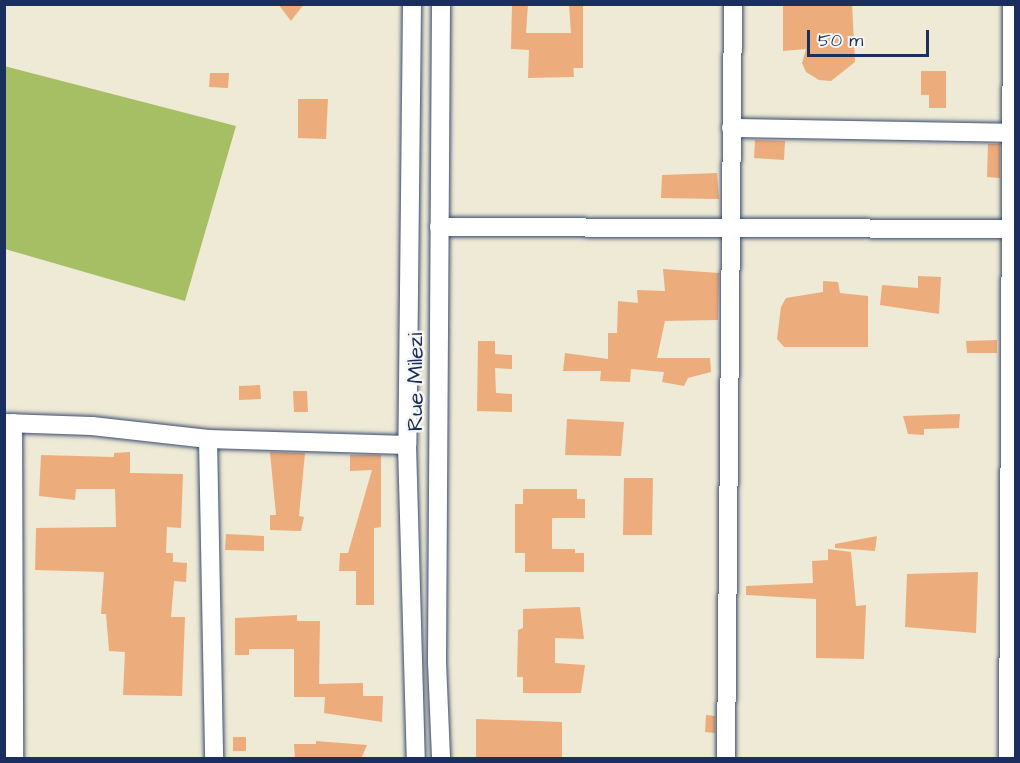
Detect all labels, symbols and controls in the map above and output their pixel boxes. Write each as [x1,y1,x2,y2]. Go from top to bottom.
scale bar [810,18,932,56]
text: 50 m [818,28,863,53]
street label: Rue Milezi [403,333,429,431]

